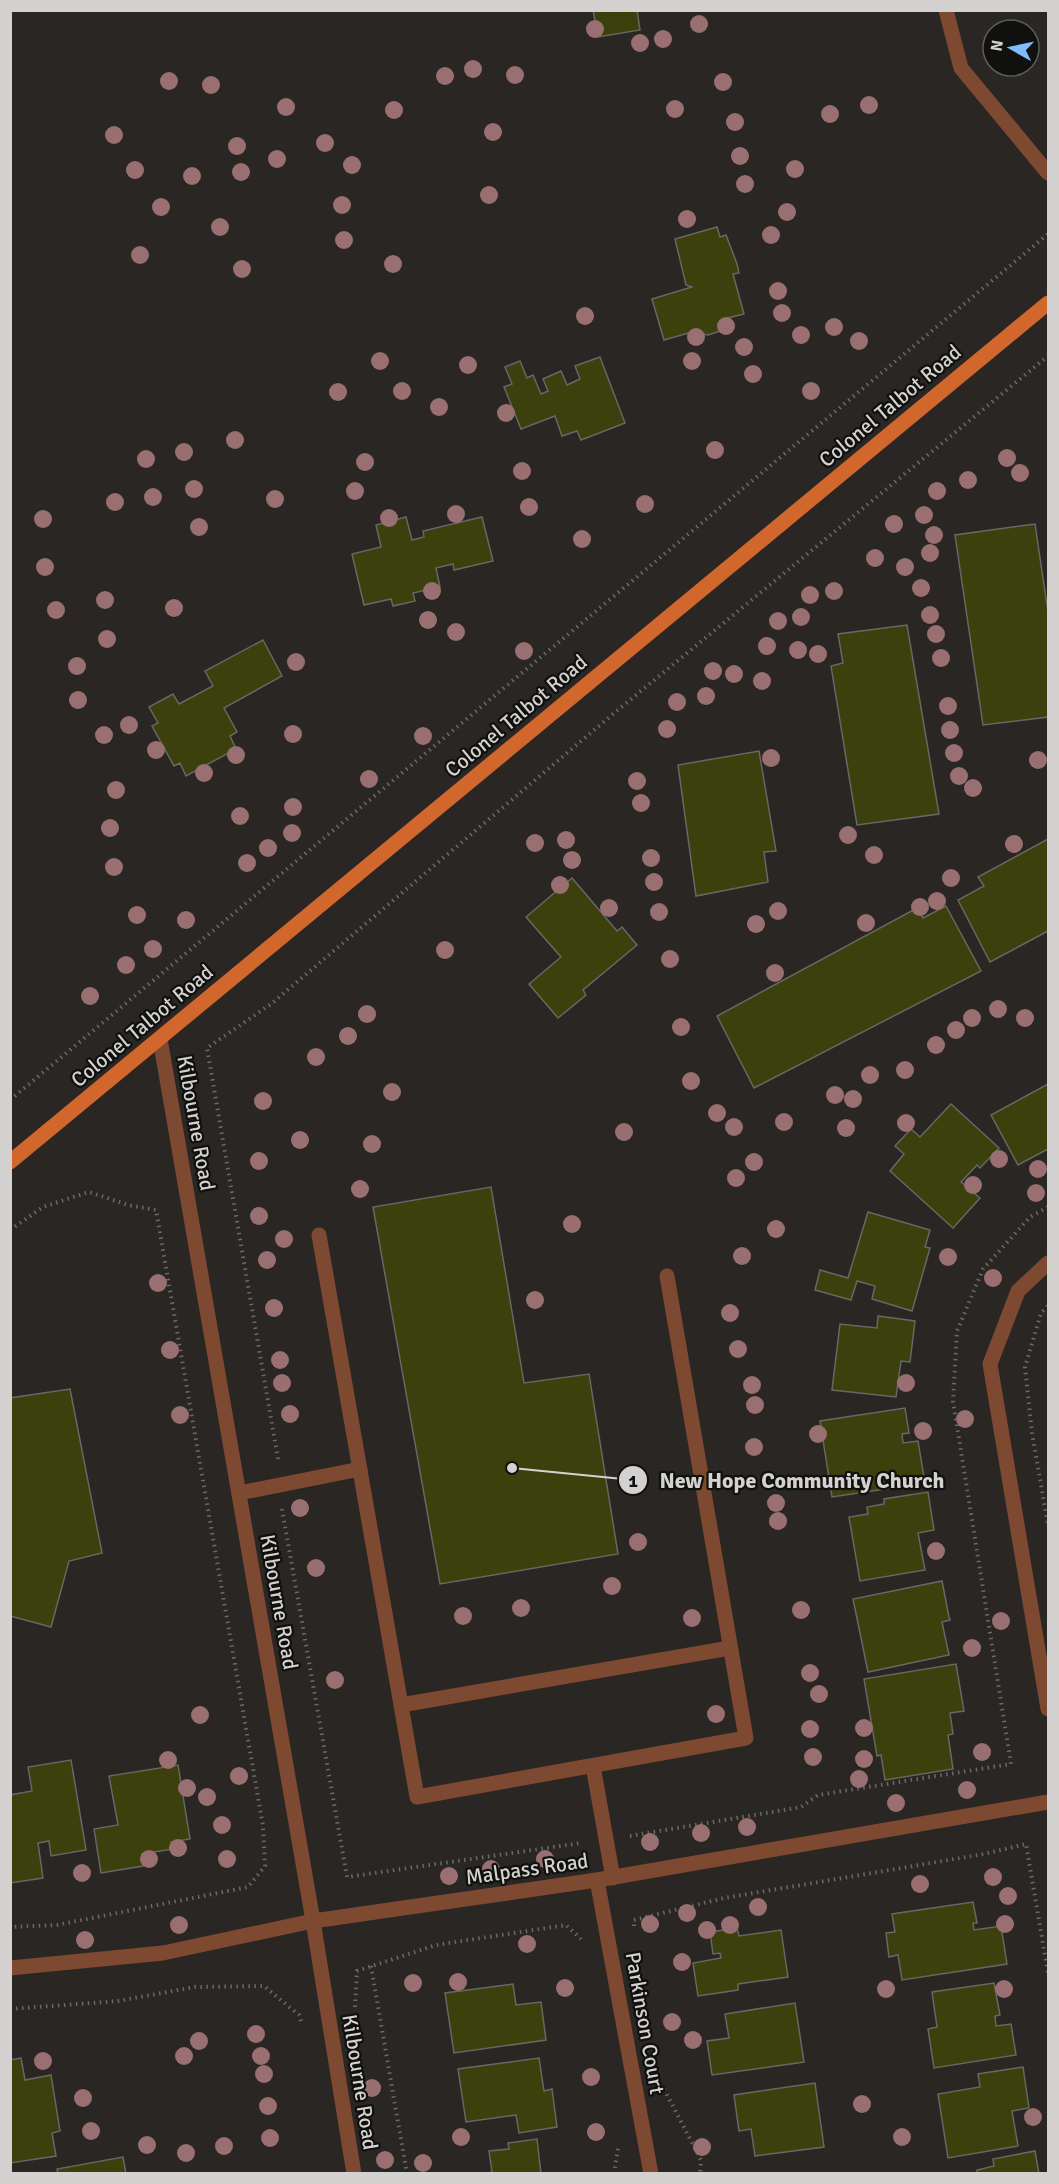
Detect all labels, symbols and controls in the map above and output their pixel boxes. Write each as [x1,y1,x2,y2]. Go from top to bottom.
north arrow [981,18,1041,78]
text: N [986,39,1008,53]
street label: Colonel Talbot Road [814,339,966,473]
street label: Colonel Talbot Road [440,649,592,783]
street label: Colonel Talbot Road [66,959,218,1093]
street label: Kilbourne Road [171,1053,221,1193]
callout: New Hope Community Church [618,1460,957,1500]
text: New Hope Community Church [659,1467,945,1494]
text: 1 [628,1470,638,1492]
street label: Kilbourne Road [254,1532,304,1672]
street label: Malpass Road [464,1848,590,1890]
street label: Parkinson Court [620,1950,670,2096]
street label: Kilbourne Road [336,2012,384,2152]

